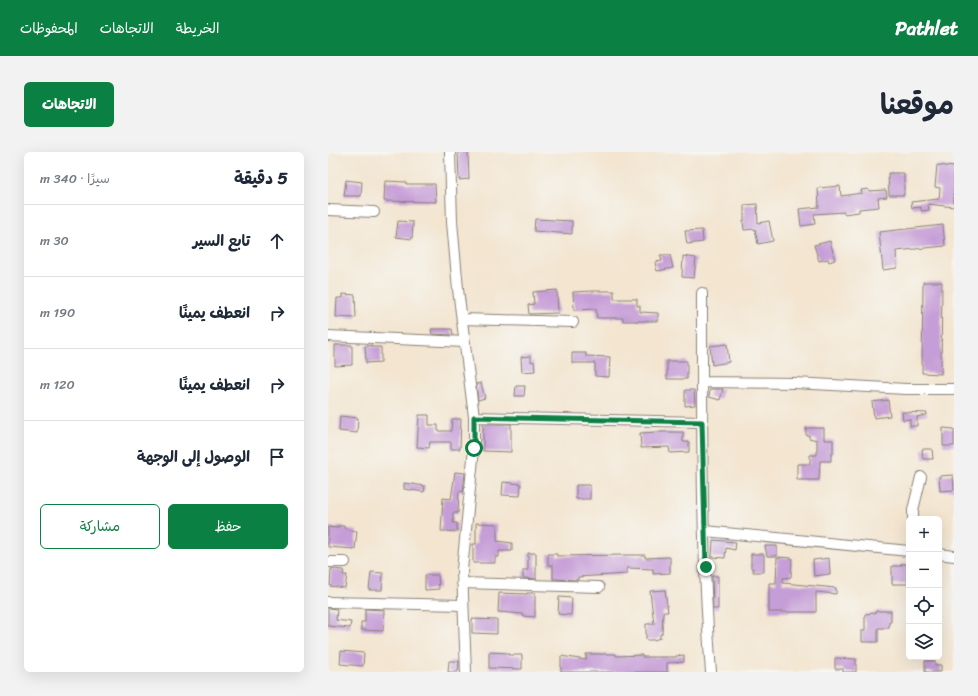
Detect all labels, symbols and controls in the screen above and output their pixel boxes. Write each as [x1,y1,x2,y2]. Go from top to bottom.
text: Pathlet [895,12,958,45]
text: المحفوظات [20,16,78,41]
text: الاتجاهات [100,16,154,41]
text: الخريطة [176,16,219,41]
text: موقعنا [880,80,954,129]
button: الاتجاهات [24,82,114,127]
text: 5 دقيقة [234,163,288,193]
text: سيرًا · 340 m [40,167,110,190]
text: تابع السير [193,228,250,254]
text: 30 m [40,229,69,252]
icon: ahead [266,230,288,252]
text: انعطف يمينًا [179,300,250,326]
text: 190 m [40,301,75,324]
icon: right [266,302,288,324]
text: انعطف يمينًا [179,372,250,398]
text: 120 m [40,373,75,396]
icon: right [266,374,288,396]
route start [465,439,483,457]
text: الوصول إلى الوجهة [137,444,250,470]
icon: arrive [266,446,288,468]
button: مشاركة [40,504,160,549]
button: حفظ [168,504,288,549]
map controls [906,516,942,660]
button: + [906,516,942,552]
button: − [906,552,942,588]
route end [697,558,715,576]
button: locate [906,588,942,624]
button: layers [906,624,942,660]

